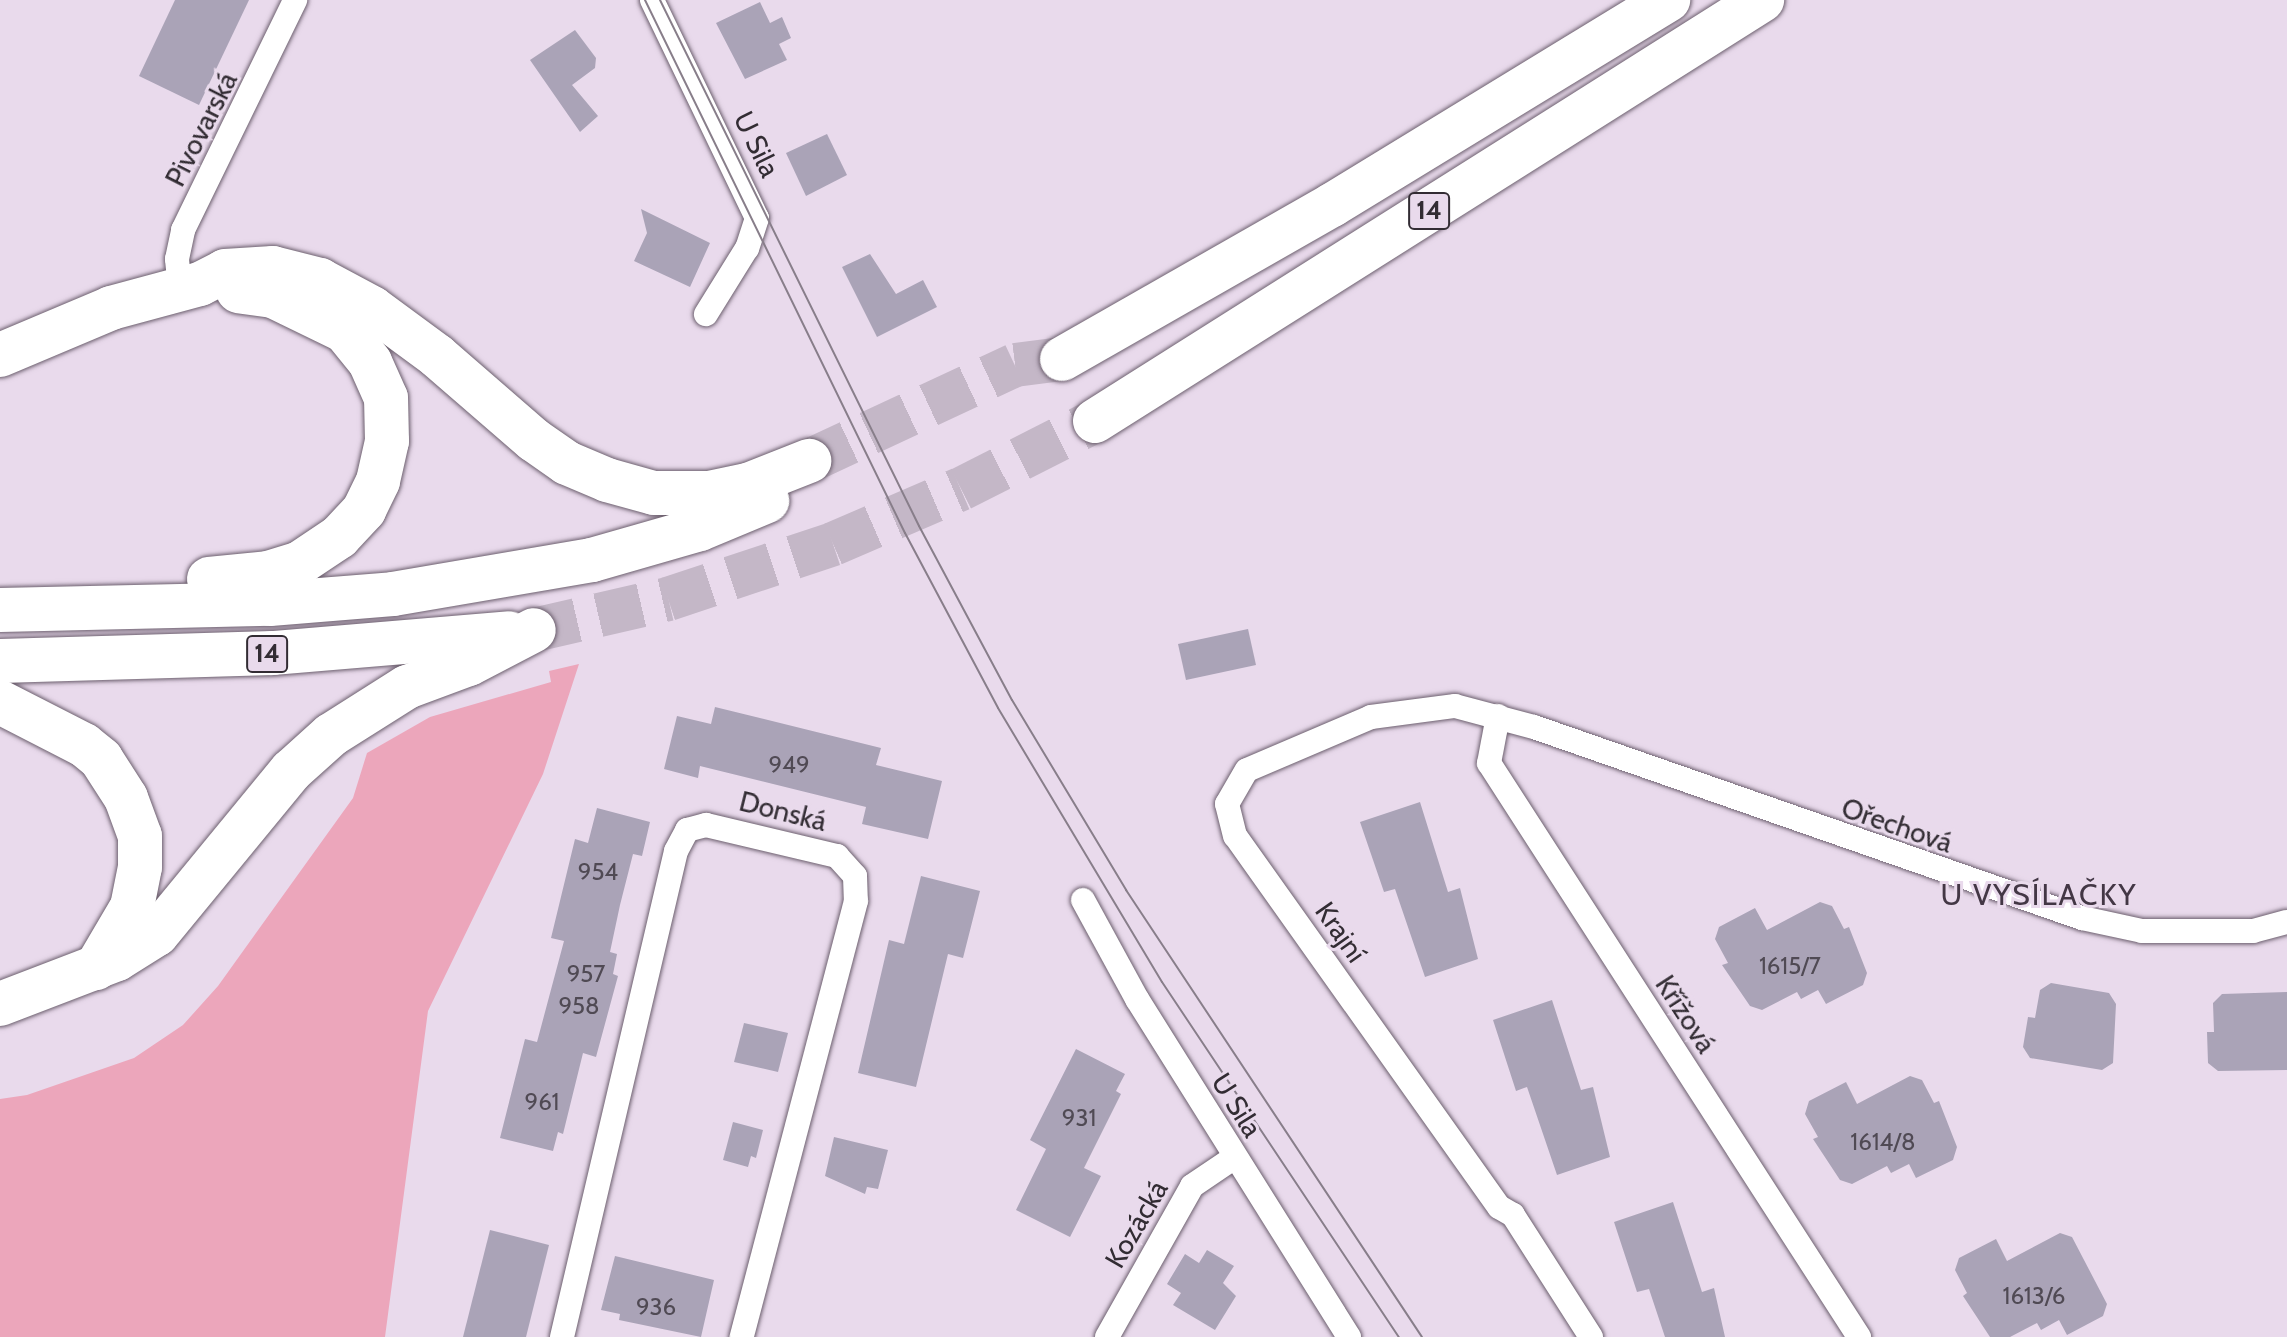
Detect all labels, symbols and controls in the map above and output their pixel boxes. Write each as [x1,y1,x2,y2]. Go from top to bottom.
street label: Pivovarská [158,66,244,192]
street label: U Sila [727,106,787,182]
road number: 14 [1407,189,1451,233]
road number: 14 [245,632,289,676]
house number: 949 [768,751,810,779]
street label: Donská [736,784,830,838]
street label: Ořechová [1837,790,1957,860]
house number: 954 [578,858,618,886]
district label: U VYSÍLAČKY [1941,877,2137,913]
street label: Krajní [1308,896,1374,968]
house number: 1615/7 [1759,952,1821,980]
house number: 957 [567,960,605,988]
street label: Křížová [1649,969,1723,1059]
house number: 958 [558,992,600,1020]
street label: U Sila [1205,1067,1269,1143]
house number: 961 [525,1088,559,1116]
house number: 931 [1062,1104,1096,1132]
house number: 1614/8 [1850,1128,1916,1156]
street label: Kozácká [1098,1174,1174,1274]
house number: 1613/6 [2003,1282,2065,1310]
house number: 936 [636,1293,676,1321]

